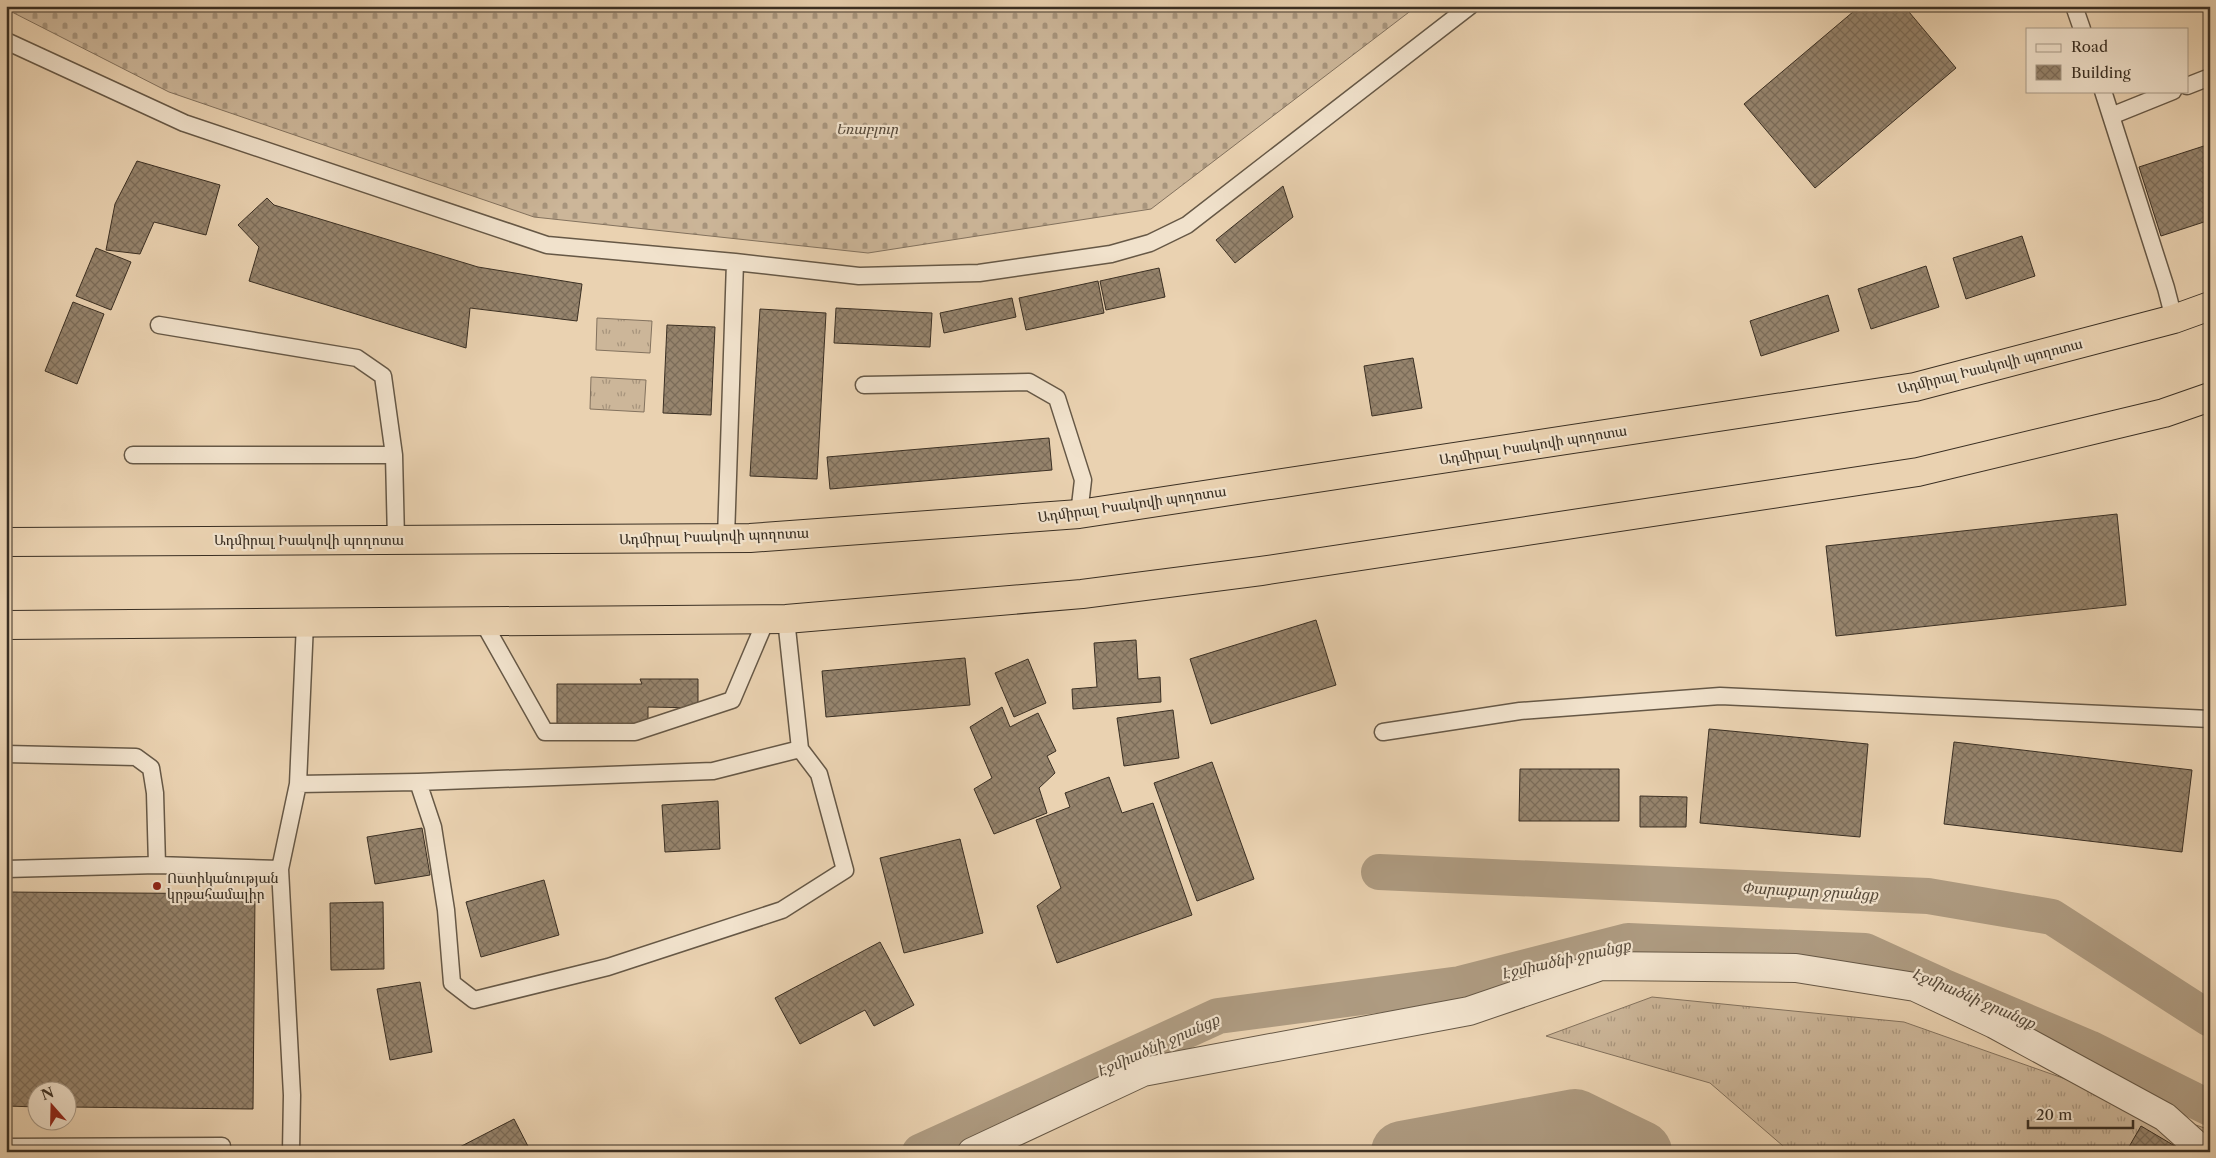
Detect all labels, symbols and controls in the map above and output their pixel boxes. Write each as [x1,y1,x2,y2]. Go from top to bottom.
legend [2026,28,2188,92]
text: Road [2071,37,2108,56]
text: Building [2071,63,2131,82]
park label: Եռաբլուր [836,120,899,138]
street label: Ադմիրալ Իսակովի պողոտա [1896,334,2084,398]
street label: Ադմիրալ Իսակովի պողոտա [1438,421,1628,469]
street label: Ադմիրալ Իսակովի պողոտա [1037,482,1227,526]
street label: Ադմիրալ Իսակովի պողոտա [619,524,809,548]
street label: Ադմիրալ Իսակովի պողոտա [214,531,404,549]
place label: Ոստիկանության կրթահամալիր [167,869,279,903]
water label: Փարաքար ջրանցք [1741,878,1880,905]
marker: Ոստիկանության կրթահամալիր [151,880,163,892]
water label: Էջմիածնի ջրանցք [1499,935,1634,984]
water label: Էջմիածնի ջրանցք [1909,963,2040,1034]
water label: Էջմիածնի ջրանցք [1094,1009,1224,1081]
north arrow [28,1080,78,1130]
text: N [39,1083,56,1104]
scale bar [2028,1098,2134,1130]
text: 20 m [2036,1105,2072,1124]

